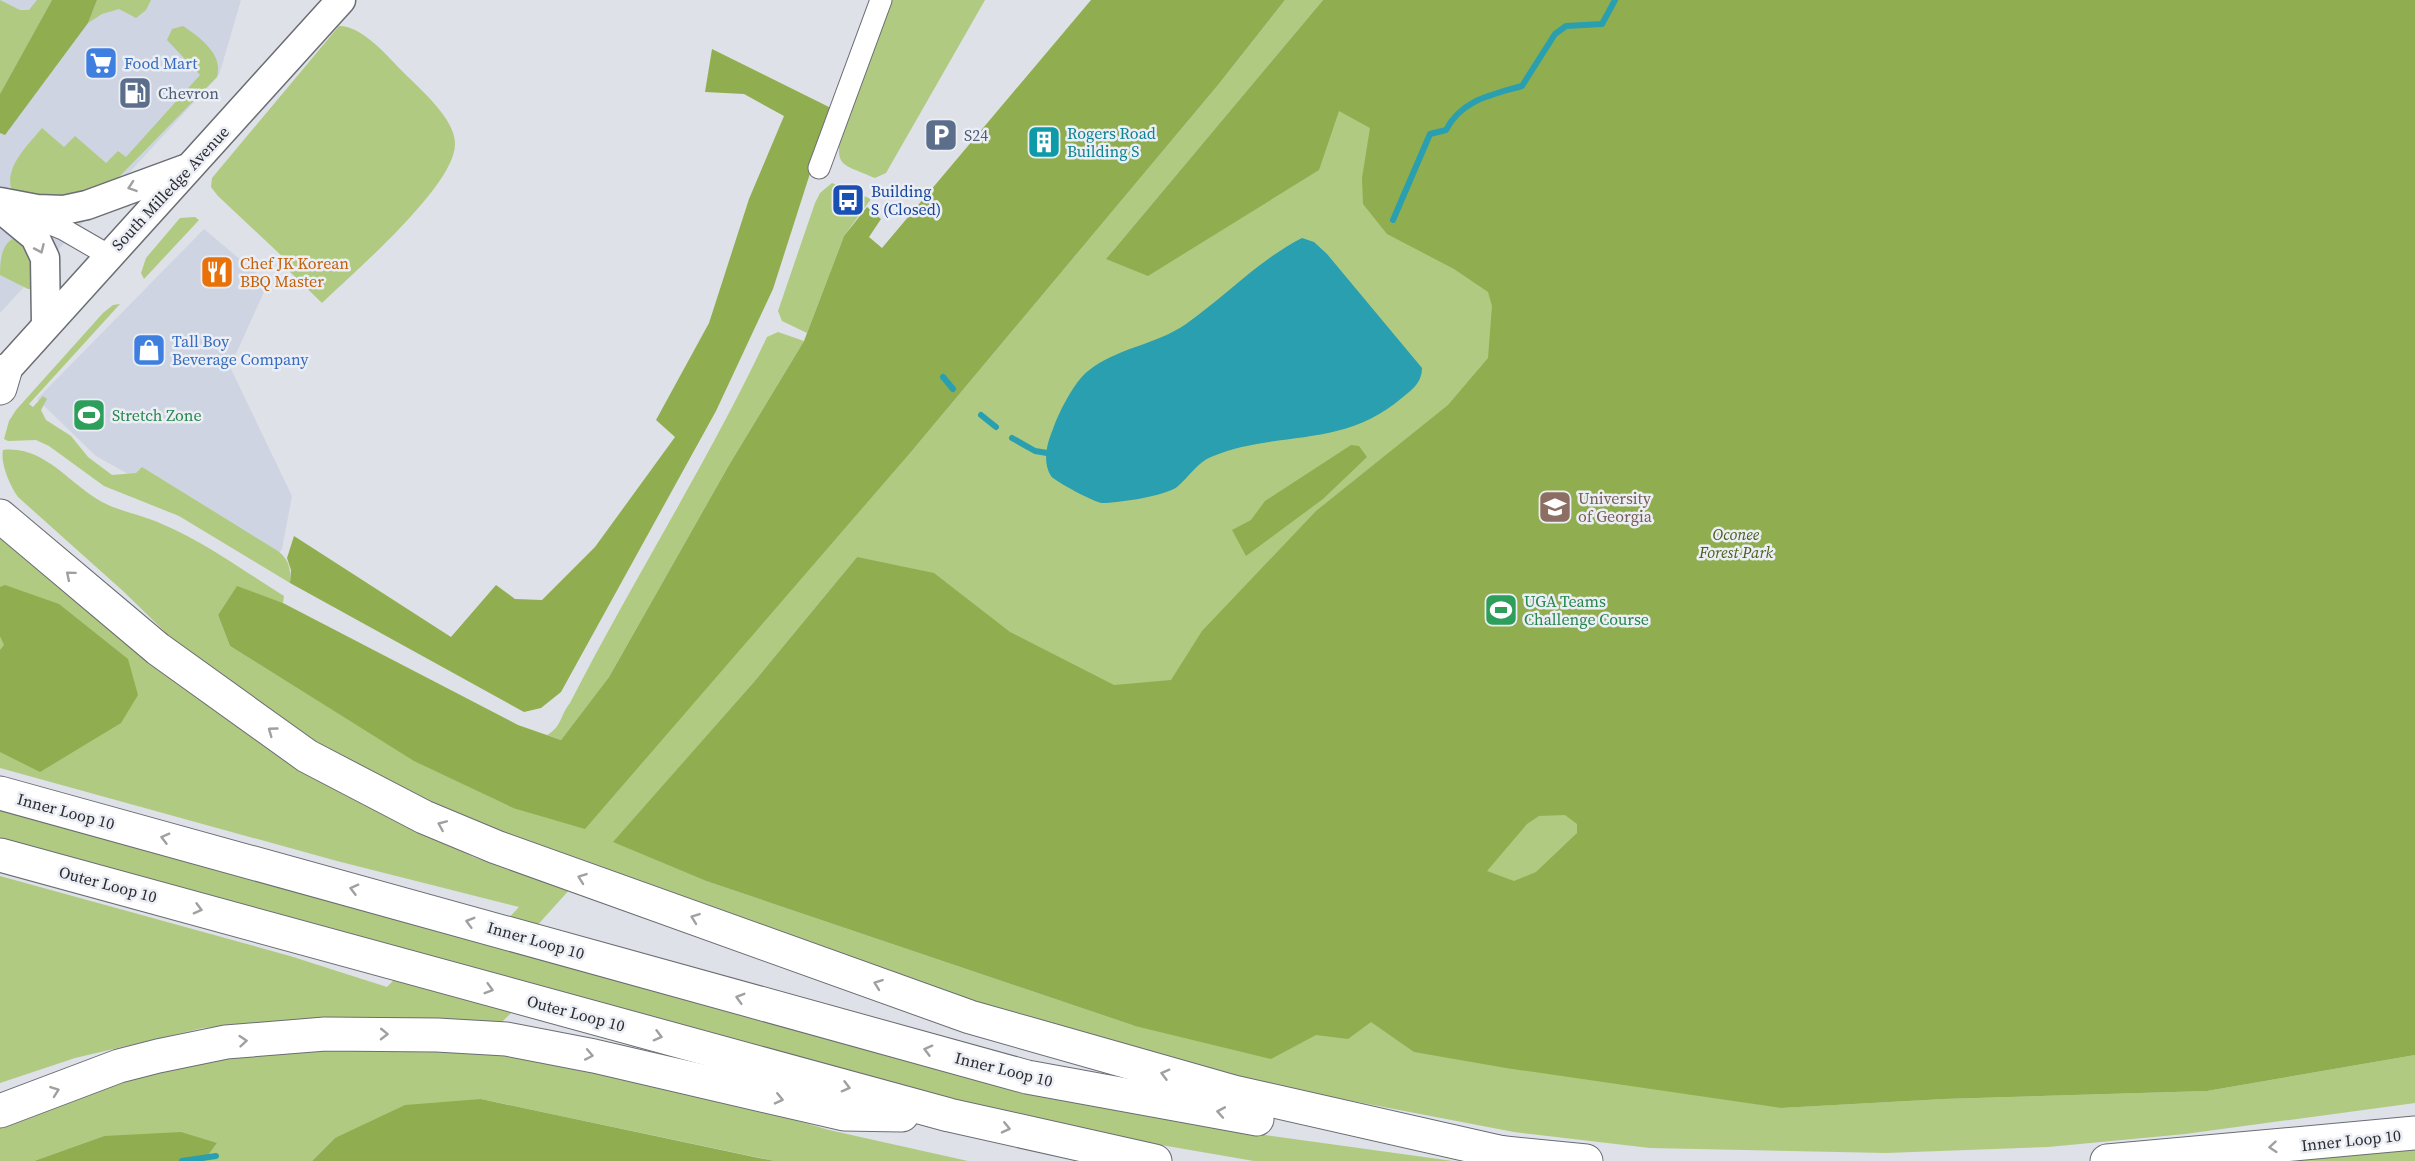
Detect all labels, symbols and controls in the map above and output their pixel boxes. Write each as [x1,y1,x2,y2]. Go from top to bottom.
supermarket icon: Food Mart [83,45,119,81]
place label: Food Mart [124,52,198,74]
fuel station icon: Chevron [117,75,153,111]
place label: Chevron [158,82,219,104]
parking icon: S24 [923,117,959,153]
street label: South Milledge Avenue [106,121,234,255]
place label: Rogers Road Building S [1067,122,1156,162]
place label: S24 [964,124,988,146]
building icon: Rogers Road Building S [1026,124,1062,160]
one-way arrow [127,180,138,192]
place label: Building S (Closed) [871,180,941,220]
bus stop icon: Building S (Closed) [830,182,866,218]
one-way arrow [33,242,45,253]
place label: Chef JK Korean BBQ Master [240,252,349,292]
restaurant icon: Chef JK Korean BBQ Master [199,254,235,290]
place label: Tall Boy Beverage Company [172,330,309,370]
shop icon: Tall Boy Beverage Company [131,332,167,368]
sports icon: Stretch Zone [71,397,107,433]
place label: Stretch Zone [112,404,202,426]
place label: University of Georgia [1578,487,1653,527]
school or university icon: University of Georgia [1537,489,1573,525]
park label: Oconee Forest Park [1698,523,1773,563]
one-way arrow [66,571,77,582]
place label: UGA Teams Challenge Course [1524,590,1649,630]
sports icon: UGA Teams Challenge Course [1483,592,1519,628]
one-way arrow [267,727,278,738]
street label: Inner Loop 10 [15,787,117,835]
one-way arrow [438,820,449,832]
one-way arrow [161,833,171,846]
street label: Outer Loop 10 [57,860,159,908]
one-way arrow [577,873,588,886]
one-way arrow [349,884,359,897]
one-way arrow [192,902,203,914]
one-way arrow [690,913,701,926]
street label: Inner Loop 10 [485,916,587,964]
one-way arrow [465,917,476,929]
one-way arrow [873,979,884,992]
one-way arrow [483,982,494,994]
street label: Outer Loop 10 [525,989,627,1037]
one-way arrow [735,993,746,1005]
one-way arrow [379,1028,388,1040]
one-way arrow [652,1029,663,1041]
one-way arrow [238,1035,247,1048]
one-way arrow [923,1045,934,1057]
street label: Inner Loop 10 [953,1046,1055,1092]
one-way arrow [584,1048,594,1061]
one-way arrow [1160,1068,1170,1081]
one-way arrow [840,1080,851,1092]
one-way arrow [49,1086,60,1098]
one-way arrow [774,1092,784,1105]
one-way arrow [1217,1106,1227,1119]
one-way arrow [1001,1121,1011,1134]
street label: Inner Loop 10 [2300,1124,2402,1156]
one-way arrow [2269,1140,2278,1153]

